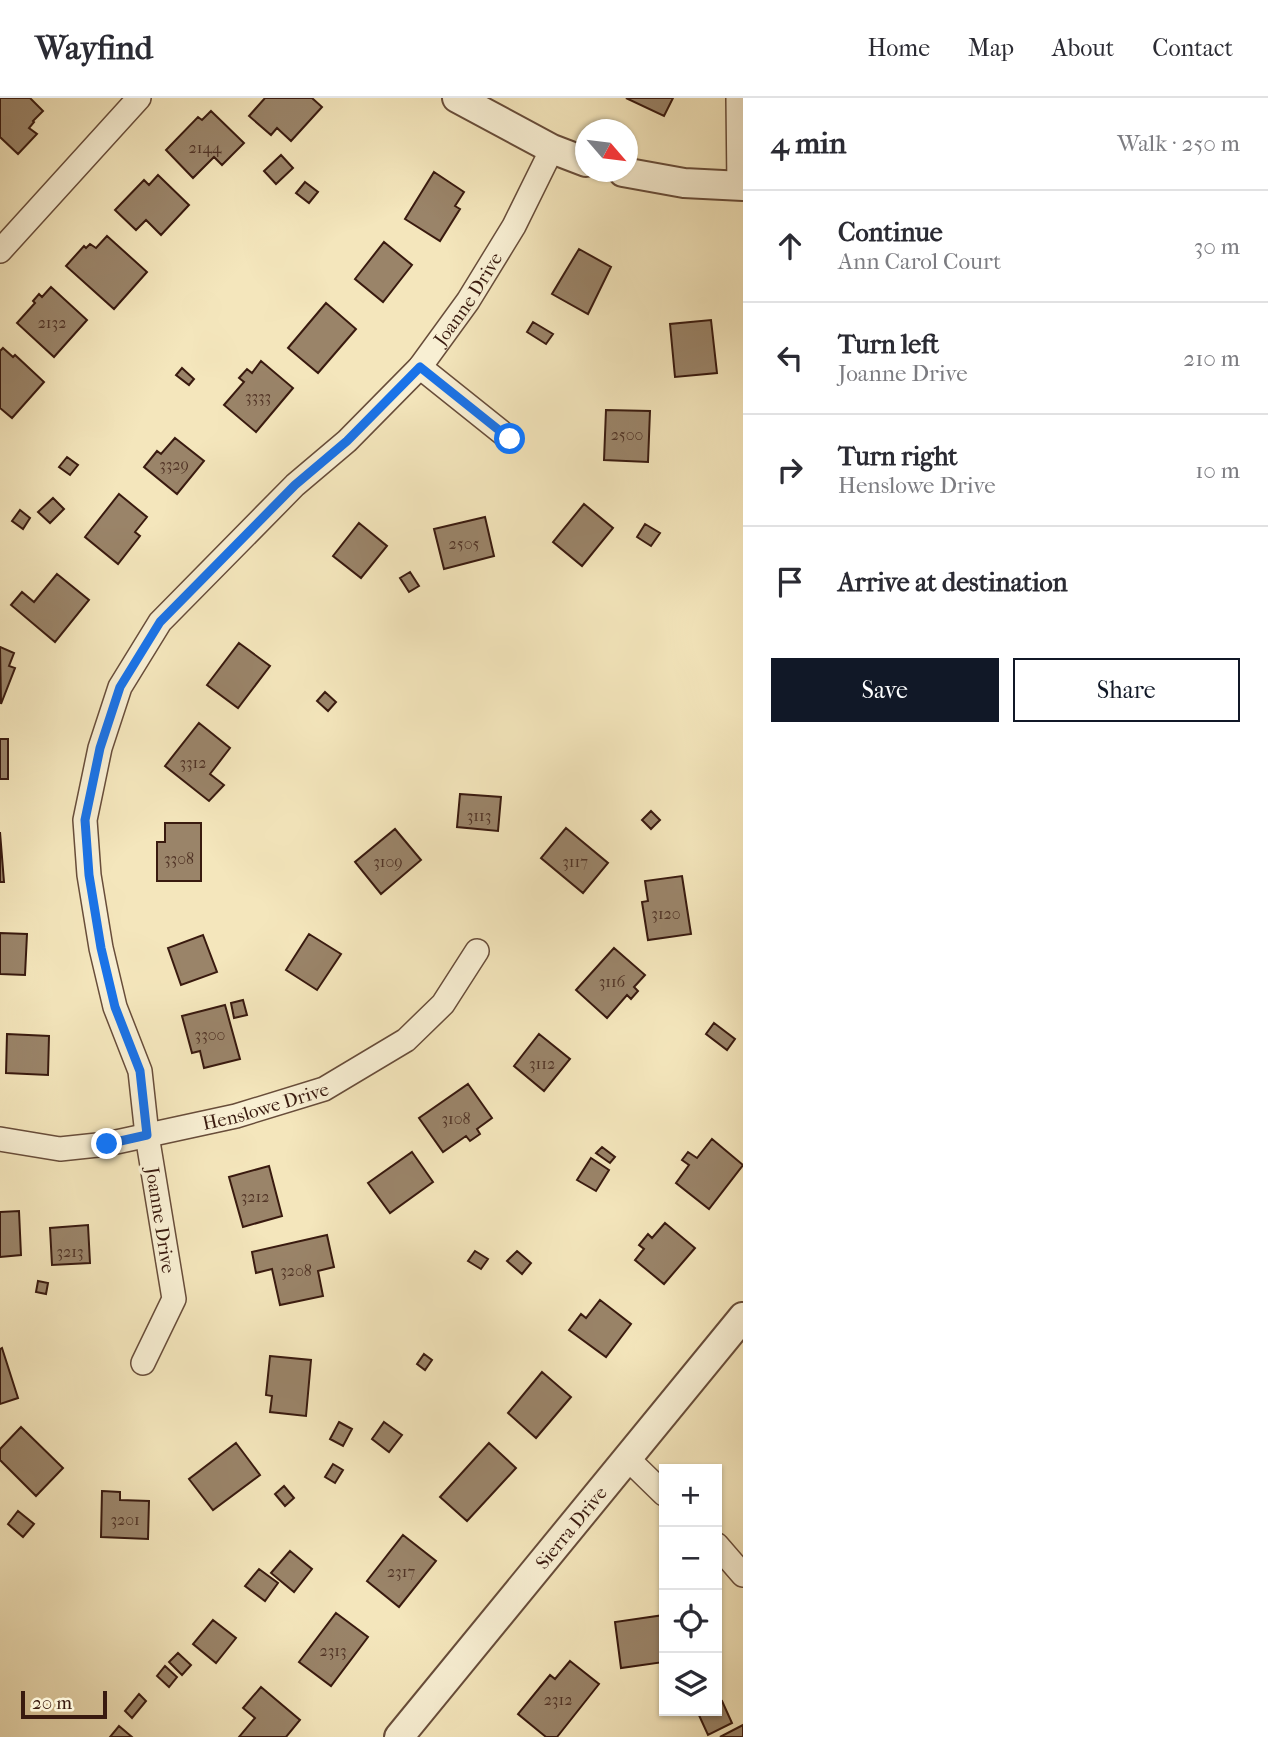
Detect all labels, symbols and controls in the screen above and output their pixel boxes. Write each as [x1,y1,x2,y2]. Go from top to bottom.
text: Wayfind [35,29,153,68]
text: Home [868,34,930,62]
text: Map [968,34,1014,62]
text: About [1052,34,1114,62]
text: Contact [1152,34,1233,62]
north arrow [575,119,638,182]
text: 4 min [771,126,846,161]
text: Walk · 250 m [1117,130,1240,157]
house number: 2144 [189,138,222,157]
text: Continue [838,217,943,248]
icon: ahead [771,227,809,265]
text: 30 m [1194,233,1240,260]
text: Ann Carol Court [838,248,1001,275]
street label: Joanne Drive [428,249,507,352]
house number: 2132 [38,313,66,332]
text: Turn left [838,329,939,360]
icon: left [771,339,809,377]
text: 210 m [1183,345,1240,372]
text: Joanne Drive [838,360,968,387]
house number: 3333 [245,387,271,406]
route start [494,423,525,454]
house number: 2500 [611,425,643,444]
text: Turn right [838,441,958,472]
icon: right [771,451,809,489]
house number: 3329 [159,455,189,474]
text: 10 m [1195,457,1240,484]
text: Henslowe Drive [838,472,996,499]
house number: 2505 [449,534,480,553]
icon: arrive [771,563,809,601]
text: Arrive at destination [838,567,1068,598]
button: Save [771,658,999,722]
button: Share [1013,658,1240,722]
house number: 3312 [179,753,207,772]
house number: 3113 [467,806,491,825]
house number: 3308 [164,849,194,868]
house number: 3109 [373,852,403,871]
house number: 3117 [562,852,588,871]
house number: 3120 [651,904,681,923]
house number: 3116 [599,972,626,991]
house number: 3300 [195,1025,225,1044]
house number: 3112 [529,1054,555,1073]
street label: Henslowe Drive [200,1078,331,1135]
house number: 3108 [441,1109,471,1128]
route end [91,1128,122,1159]
street label: Joanne Drive [140,1164,179,1275]
house number: 3212 [241,1187,269,1206]
house number: 3213 [56,1242,84,1261]
house number: 3208 [280,1261,312,1280]
map controls [659,1464,722,1716]
button: + [659,1464,722,1527]
street label: Sierra Drive [531,1482,612,1574]
house number: 3201 [110,1510,140,1529]
button: − [659,1527,722,1590]
house number: 2317 [387,1562,415,1581]
button: locate [659,1590,722,1653]
house number: 2313 [319,1641,347,1660]
button: layers [659,1653,722,1716]
scale bar [21,1688,107,1720]
house number: 2312 [544,1690,572,1709]
text: 20 m [32,1692,72,1714]

